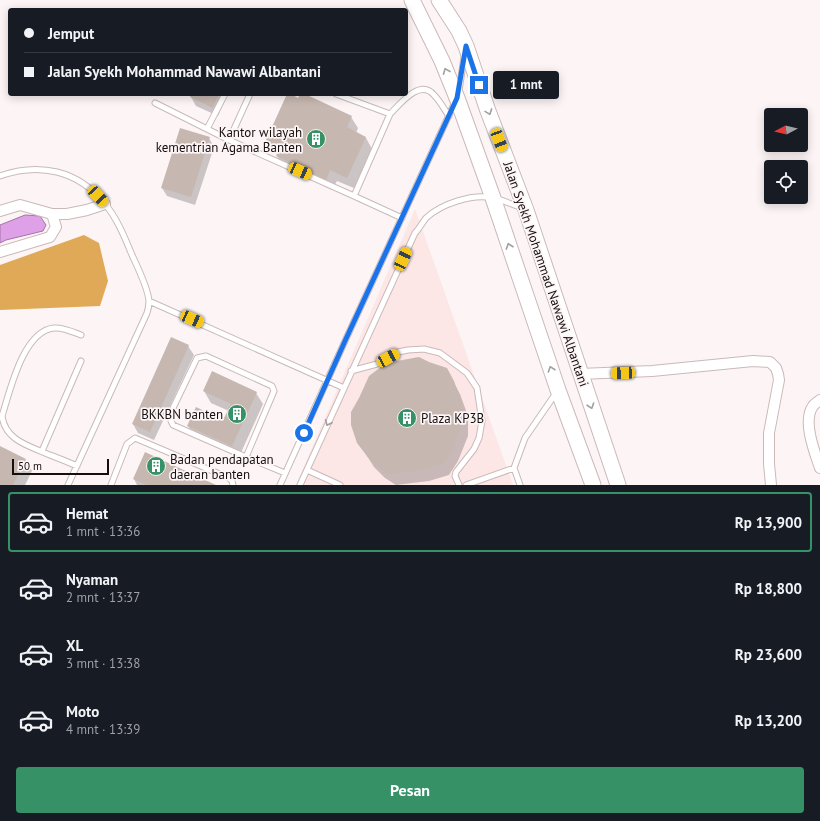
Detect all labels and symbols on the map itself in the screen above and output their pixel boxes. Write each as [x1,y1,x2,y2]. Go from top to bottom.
one-way arrow [443,68,451,76]
callout: 1 mnt [493,71,559,99]
route end [470,76,488,94]
one-way arrow [484,108,492,115]
north arrow [764,108,808,152]
place label: Kantor wilayah kementrian Agama Banten [156,124,302,156]
car [489,127,509,153]
building icon: Kantor wilayah kementrian Agama Banten [305,128,327,150]
street label: Jalan Syekh Mohammad Nawawi Albantani [499,158,593,389]
car [287,161,313,181]
car [85,183,111,209]
one-way arrow [506,243,514,250]
car [392,246,414,272]
car [179,309,205,329]
car [375,347,401,369]
one-way arrow [547,366,556,373]
car [611,367,635,379]
building icon: BKKBN banten [226,403,248,425]
one-way arrow [587,403,595,410]
place label: BKKBN banten [141,406,223,423]
building icon: Plaza KP3B [396,407,418,429]
place label: Plaza KP3B [421,410,484,427]
one-way arrow [325,419,333,427]
route start [295,424,313,442]
place label: Badan pendapatan daeran banten [170,451,274,483]
building icon: Badan pendapatan daeran banten [145,455,167,477]
scale bar [12,457,109,476]

